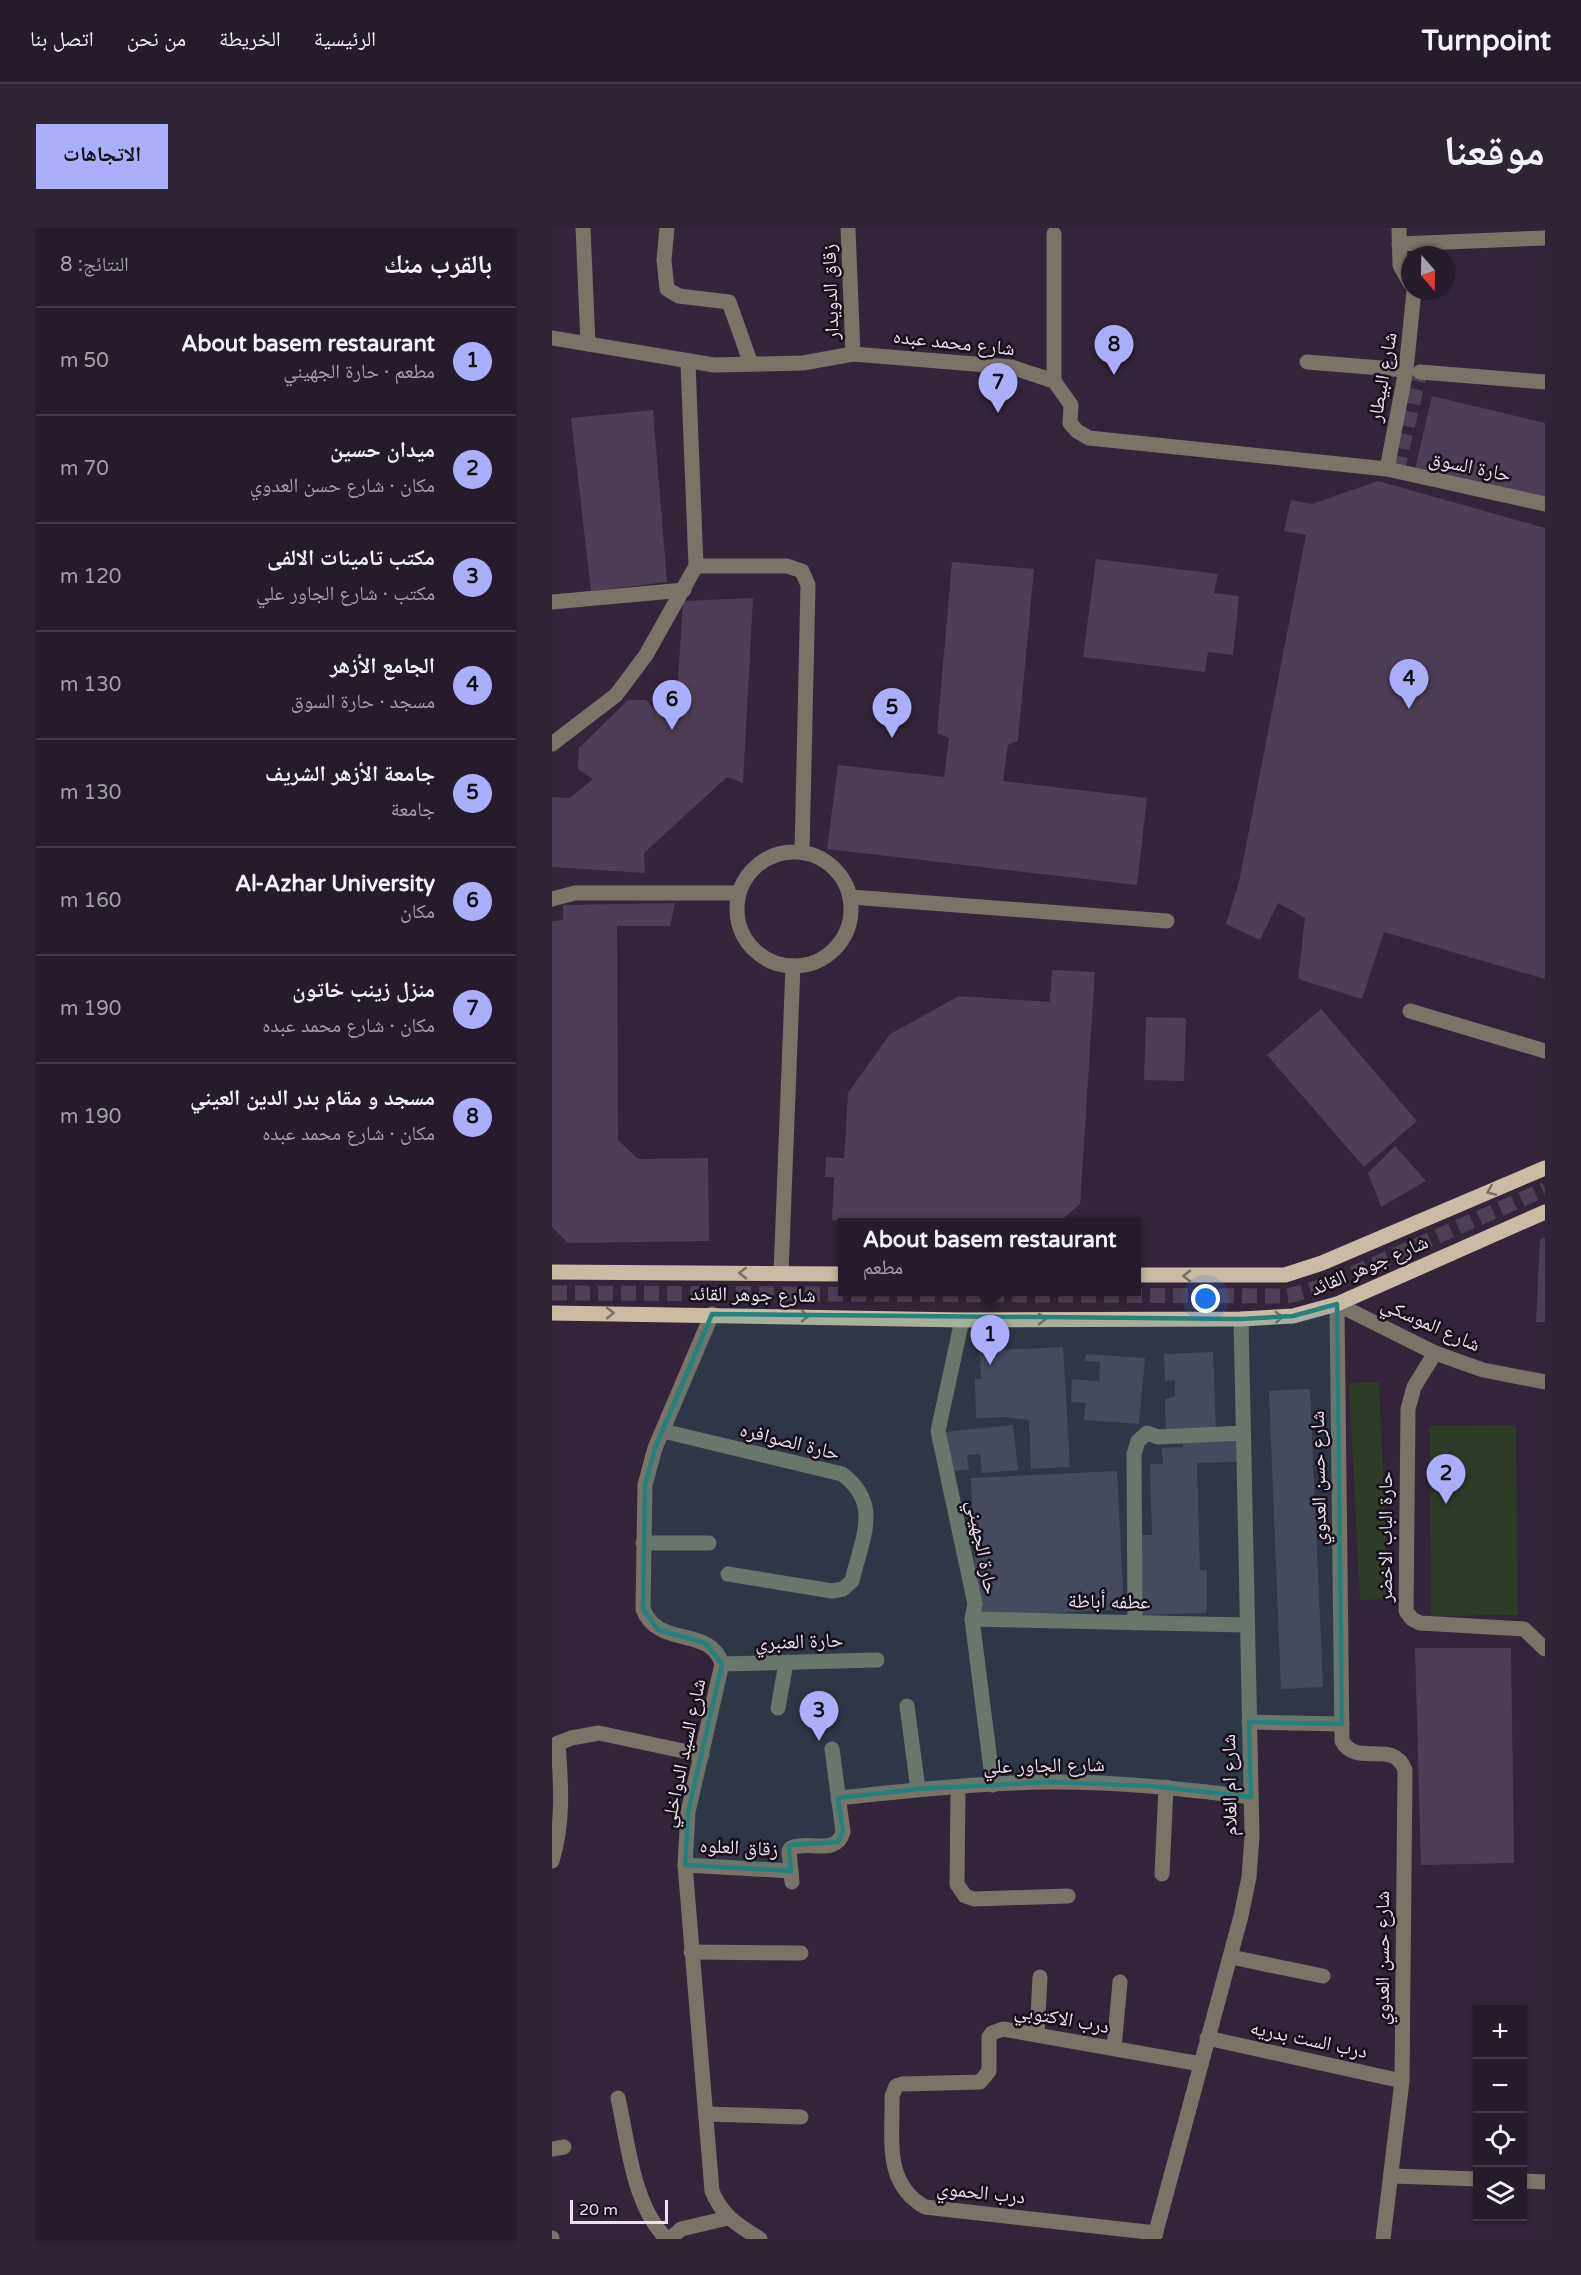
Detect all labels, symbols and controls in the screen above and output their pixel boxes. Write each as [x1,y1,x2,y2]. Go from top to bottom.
text: Turnpoint [1422,24,1551,58]
text: اتصل بنا [30,27,94,52]
text: من نحن [127,27,186,52]
text: الخريطة [219,27,281,52]
text: الرئيسية [314,27,376,52]
button: الاتجاهات [36,124,168,189]
text: موقعنا [1444,126,1545,177]
street label: زقاق الدويدار [817,244,845,341]
north arrow [1401,246,1455,300]
text: بالقرب منك [384,249,492,280]
text: النتائج: 8 [60,253,129,277]
street label: شارع محمد عبده [892,325,1016,361]
pin: 8 [1094,326,1134,375]
street label: شارع البيطار [1363,330,1403,425]
text: About basem restaurant [181,331,435,357]
text: 50 m [60,349,109,373]
text: 1 [466,349,479,373]
text: مطعم · حارة الجهيني [283,360,435,384]
pin: 7 [978,364,1018,413]
text: ميدان حسين [330,437,435,463]
street label: حارة السوق [1426,447,1513,487]
text: 70 m [60,457,109,481]
text: 2 [466,457,479,481]
text: مكان · شارع حسن العدوي [250,474,435,498]
text: مكتب تامينات الالفى [267,545,435,571]
text: 120 m [60,565,121,589]
text: 3 [466,565,479,589]
text: مكتب · شارع الجاور علي [256,582,435,606]
text: الجامع الأزهر [330,653,435,679]
pin: 4 [1390,660,1428,709]
text: 130 m [60,673,121,697]
text: 4 [466,673,479,697]
pin: 6 [652,680,692,730]
pin: 5 [872,688,912,738]
text: مسجد · حارة السوق [291,690,435,714]
text: جامعة الأزهر الشريف [265,761,435,787]
text: 130 m [60,781,121,805]
text: 5 [466,781,479,805]
text: جامعة [391,798,435,822]
text: Al-Azhar University [235,871,435,897]
text: 160 m [60,889,121,913]
text: 6 [466,889,479,913]
text: مكان [400,900,435,924]
text: منزل زينب خاتون [292,977,435,1003]
text: 190 m [60,997,121,1021]
text: 7 [466,997,479,1021]
text: مكان · شارع محمد عبده [262,1014,435,1038]
text: مسجد و مقام بدر الدين العيني [190,1085,435,1111]
text: 190 m [60,1105,121,1129]
text: 8 [466,1105,479,1129]
text: مكان · شارع محمد عبده [262,1122,435,1146]
one-way arrow [1486,1184,1497,1196]
popup [838,1218,1141,1296]
text: About basem restaurant [863,1227,1116,1253]
street label: شارع جوهر القائد [1307,1230,1432,1301]
text: مطعم [863,1256,903,1280]
one-way arrow [738,1267,747,1279]
one-way arrow [1182,1270,1191,1282]
street label: شارع جوهر القائد [690,1282,816,1308]
your location [1191,1284,1220,1313]
street label: شارع الموسكي [1376,1292,1484,1360]
one-way arrow [606,1307,615,1319]
one-way arrow [801,1310,810,1322]
one-way arrow [1275,1311,1284,1324]
one-way arrow [1038,1313,1047,1325]
pin: 1 [970,1316,1010,1365]
street label: شارع حسن العدوي [1306,1410,1335,1545]
street label: حارة الصوافره [737,1418,843,1466]
pin: 2 [1426,1454,1466,1504]
street label: حارة الباب الاخضر [1374,1471,1398,1603]
street label: حارة الجهيني [958,1498,1003,1597]
street label: عطفه أباظة [1068,1589,1150,1615]
street label: حارة العنبري [755,1628,844,1659]
street label: شارع السيد الدواخلي [657,1677,714,1830]
pin: 3 [800,1692,838,1741]
street label: شارع ام الغلام [1217,1734,1244,1836]
street label: شارع الجاور علي [983,1753,1105,1782]
street label: زقاق العلوه [699,1834,779,1862]
street label: شارع حسن العدوي [1371,1891,1398,2025]
street label: درب الاكتوبي [1012,1999,1111,2042]
map controls [1473,2005,1527,2221]
button: + [1473,2005,1527,2059]
street label: درب الست بدريه [1248,2016,1370,2064]
button: − [1473,2059,1527,2113]
button: locate [1473,2113,1527,2167]
button: layers [1473,2167,1527,2221]
street label: درب الحموي [935,2176,1026,2213]
scale bar [570,2197,668,2224]
text: 20 m [579,2200,618,2220]

